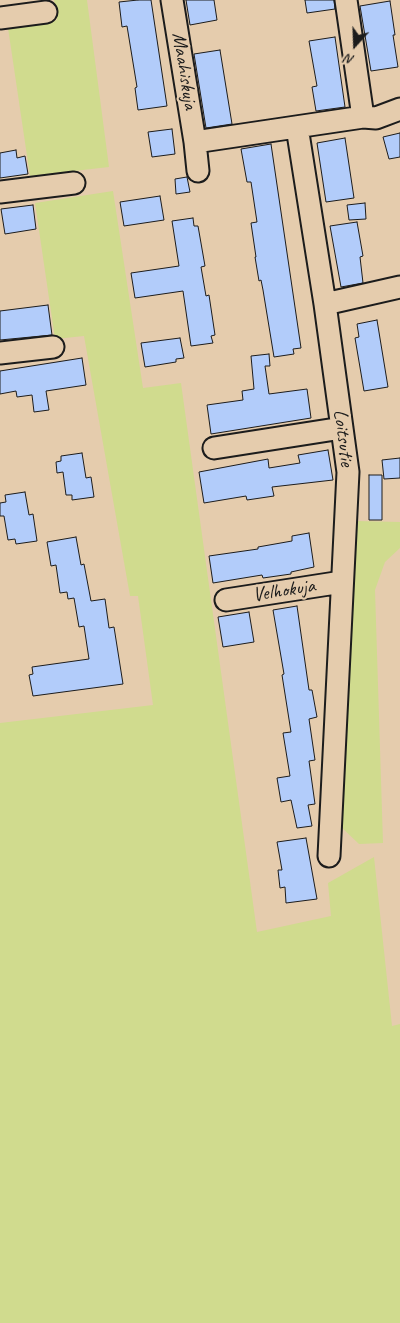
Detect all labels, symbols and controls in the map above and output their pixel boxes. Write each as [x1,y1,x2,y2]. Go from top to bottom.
north arrow [330,20,380,70]
street label: Maahiskuja [166,31,202,111]
text: N [343,50,357,69]
street label: Loitsutie [328,408,358,468]
street label: Velhokuja [251,574,317,608]

